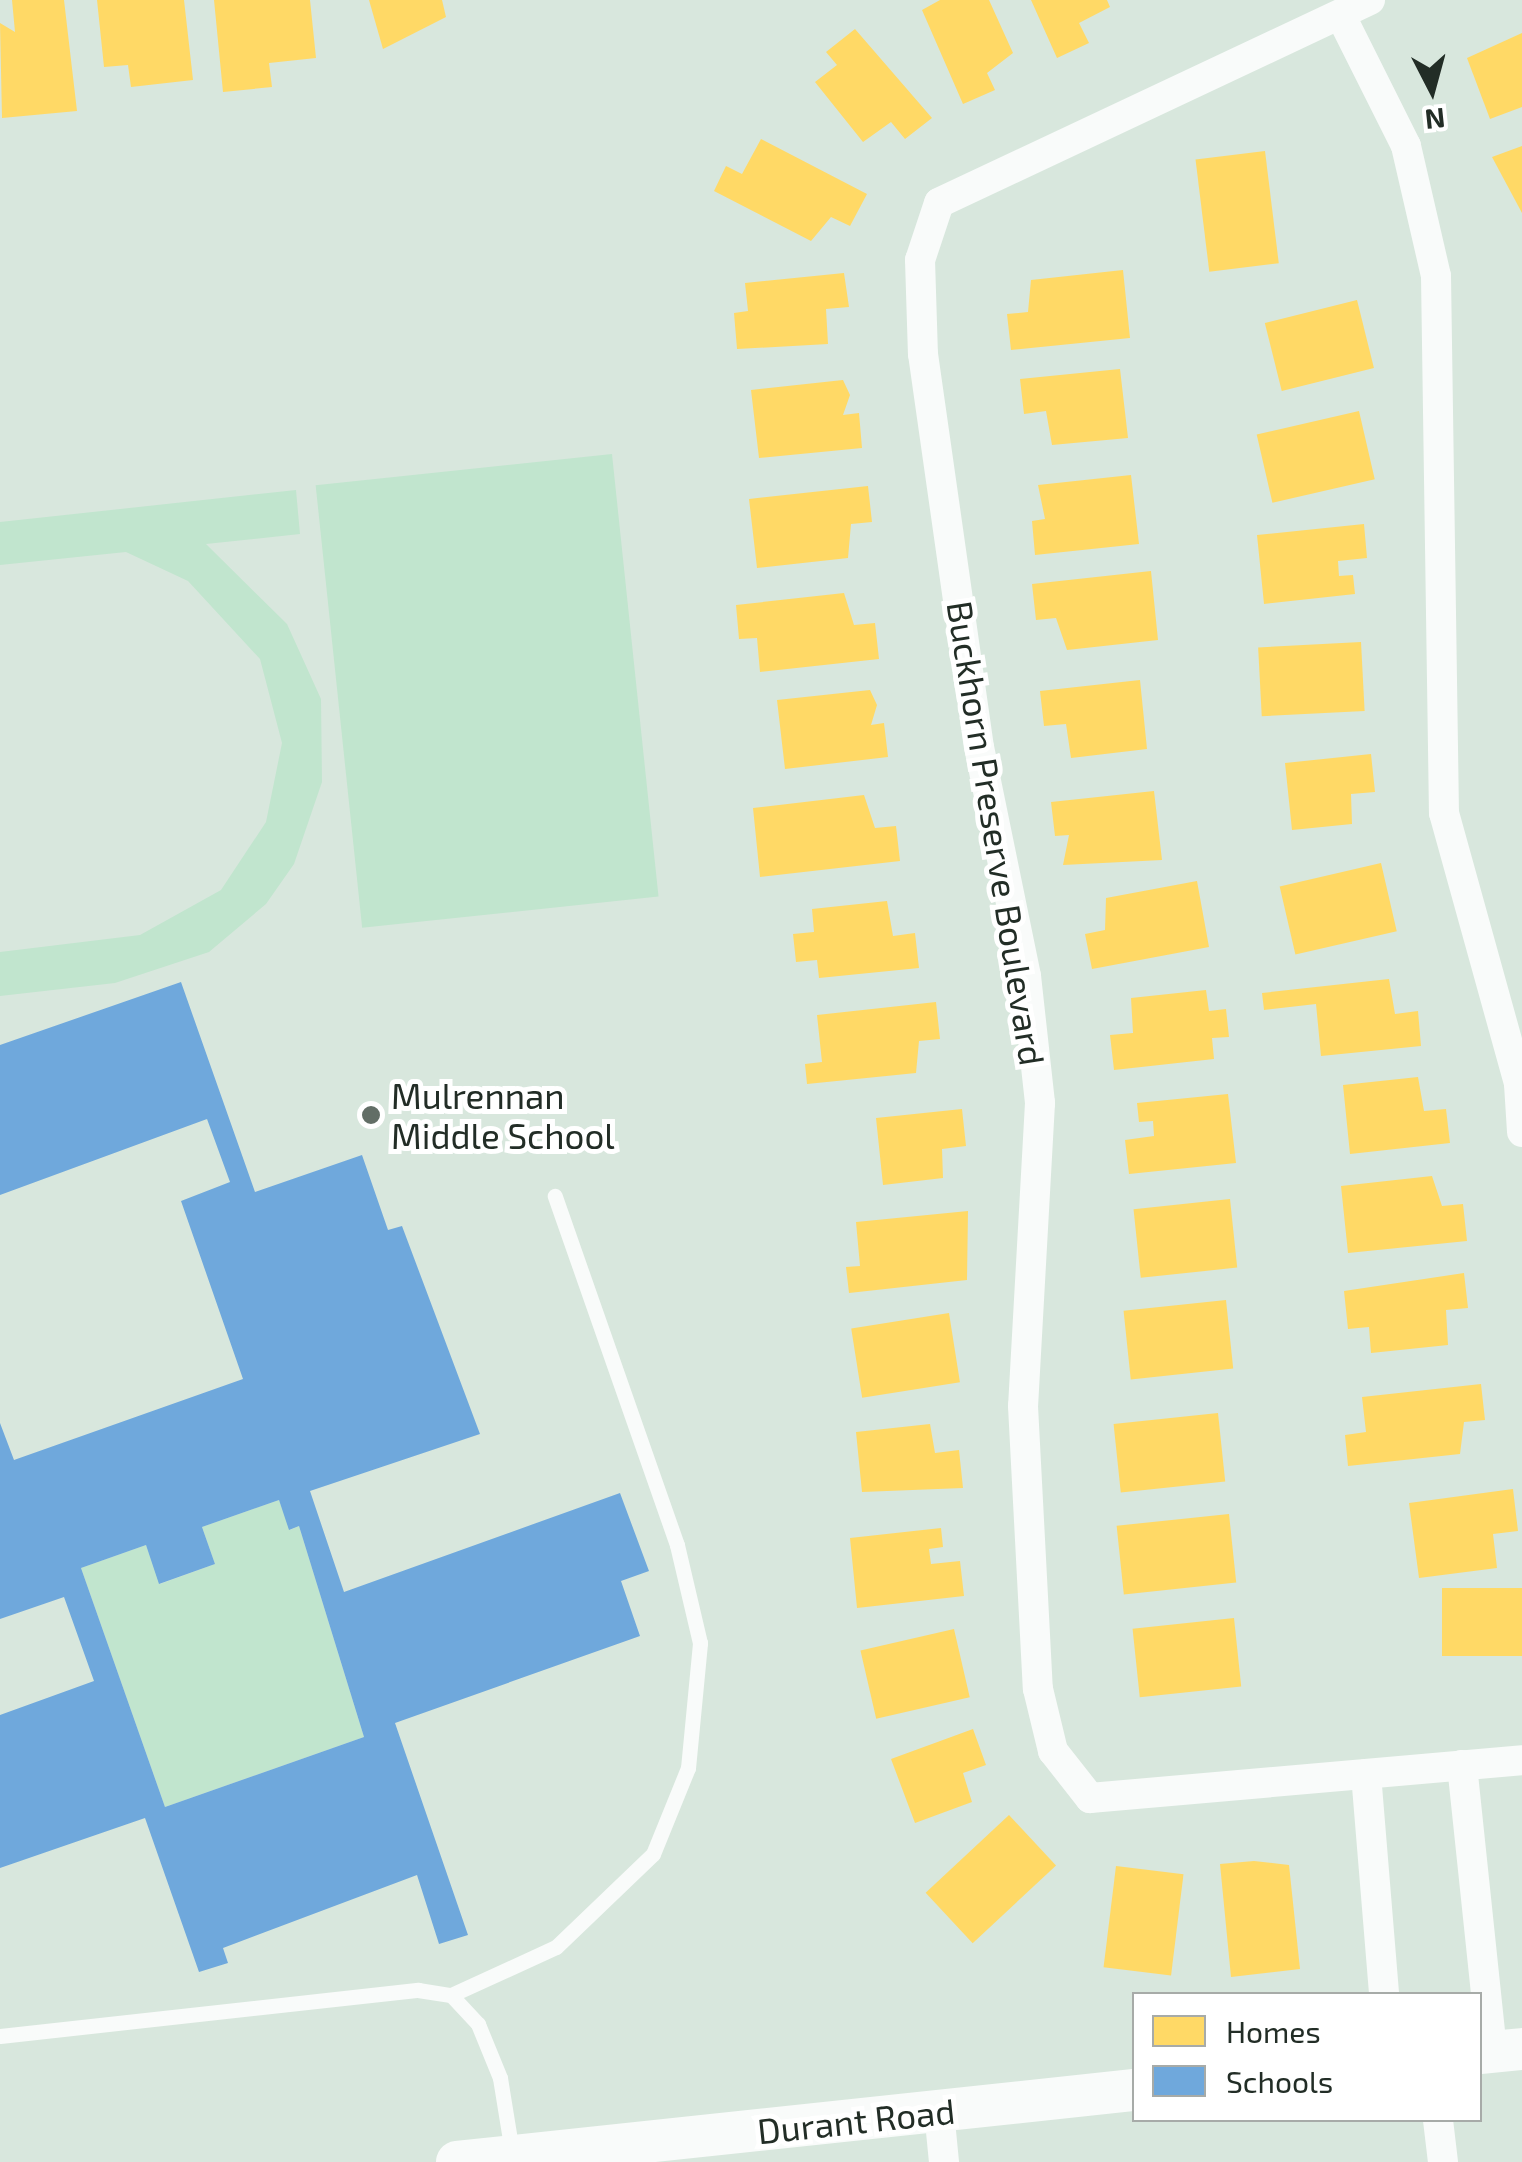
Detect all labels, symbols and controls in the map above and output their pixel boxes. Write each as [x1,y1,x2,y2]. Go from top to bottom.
north arrow [1382,40,1482,140]
text: N [1423,102,1447,138]
street label: Buckhorn Preserve Boulevard [940,598,1054,1068]
place label: Mulrennan Middle School [391,1074,615,1156]
marker: Mulrennan Middle School [360,1104,382,1126]
legend [1132,1992,1482,2122]
text: Homes [1226,2013,1321,2049]
text: Schools [1226,2063,1333,2099]
street label: Durant Road [755,2089,957,2151]

